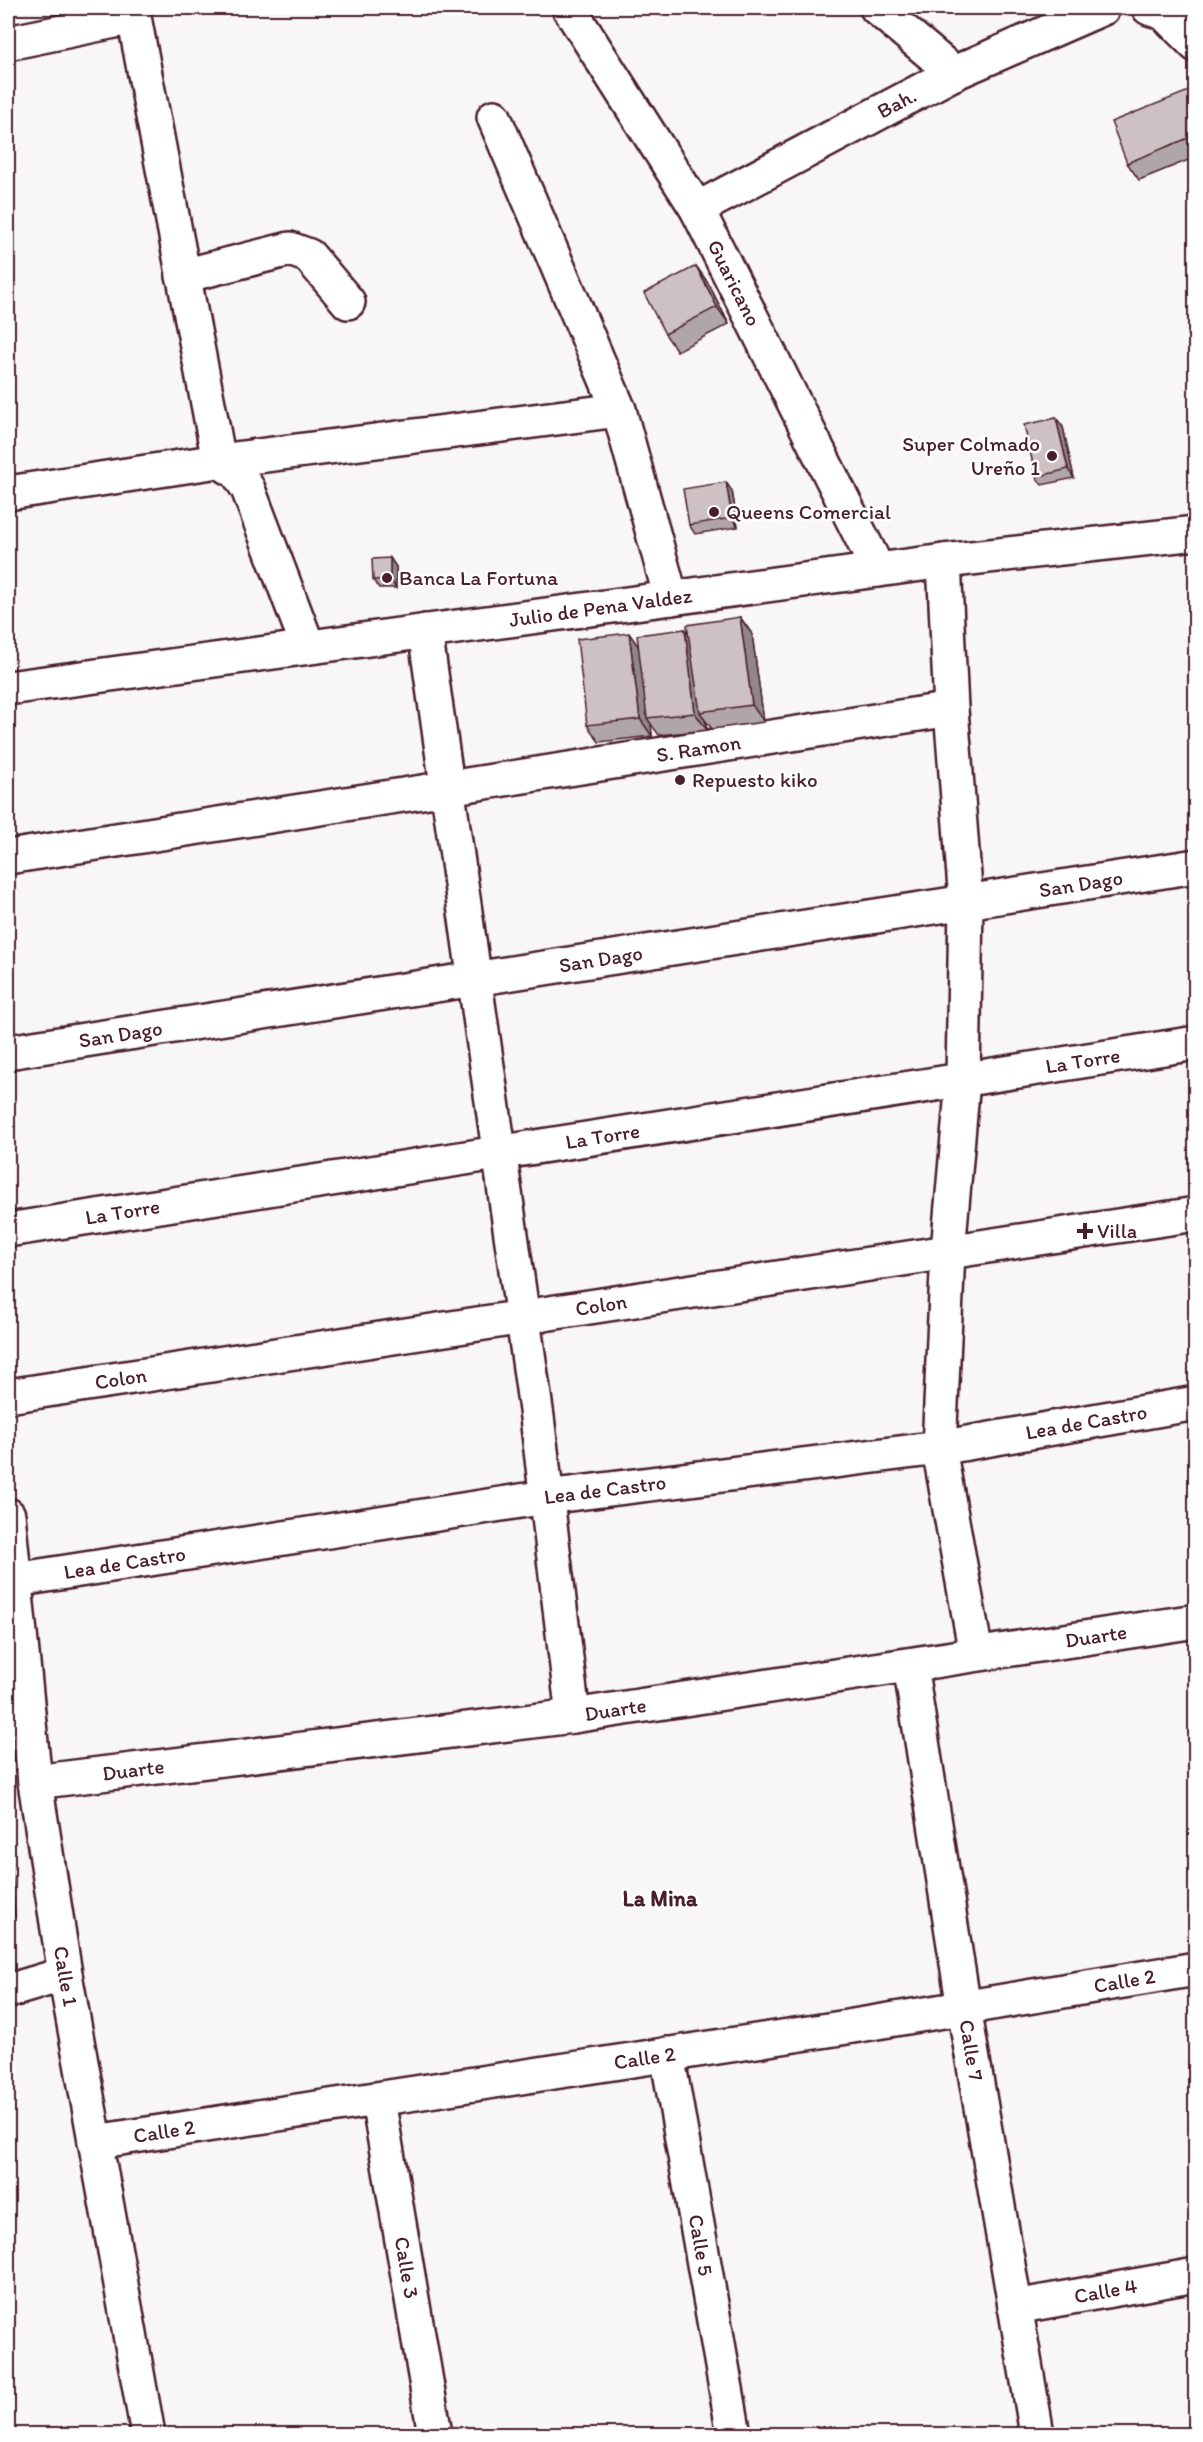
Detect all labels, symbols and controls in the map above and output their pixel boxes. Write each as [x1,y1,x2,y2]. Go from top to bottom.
street label: Bah. [873,82,920,123]
street label: Guaricano [702,235,767,330]
place label: Super Colmado Ureño 1 [902,431,1040,480]
marker: Super Colmado Ureño 1 [1045,449,1059,463]
place label: Queens Comercial [726,499,891,524]
marker: Queens Comercial [707,505,721,519]
place label: Banca La Fortuna [399,565,558,590]
marker: Banca La Fortuna [380,571,394,585]
street label: Julio de Pena Valdez [508,582,694,632]
street label: S. Ramon [654,729,743,767]
place label: Repuesto kiko [692,767,818,792]
marker: Repuesto kiko [673,773,687,787]
street label: San Dago [1037,865,1124,902]
street label: San Dago [557,940,644,978]
street label: San Dago [77,1015,164,1053]
street label: La Torre [1044,1042,1122,1079]
street label: La Torre [564,1118,642,1154]
street label: La Torre [83,1193,162,1230]
place label: Villa [1097,1218,1137,1243]
marker: Villa [1078,1224,1092,1238]
street label: Colon [573,1288,629,1321]
street label: Colon [93,1362,148,1395]
street label: Lea de Castro [1023,1399,1149,1445]
street label: Lea de Castro [542,1469,668,1509]
street label: Lea de Castro [62,1541,187,1584]
street label: Duarte [1063,1619,1128,1653]
street label: Duarte [583,1692,648,1726]
street label: Duarte [101,1753,166,1786]
district label: La Mina [623,1885,698,1912]
street label: Calle 1 [49,1944,84,2009]
street label: Calle 2 [1092,1963,1157,1998]
street label: Calle 7 [954,2018,989,2083]
street label: Calle 2 [612,2040,677,2075]
street label: Calle 2 [132,2114,197,2148]
street label: Calle 5 [683,2212,719,2278]
street label: Calle 3 [390,2235,425,2300]
street label: Calle 4 [1072,2273,1139,2308]

